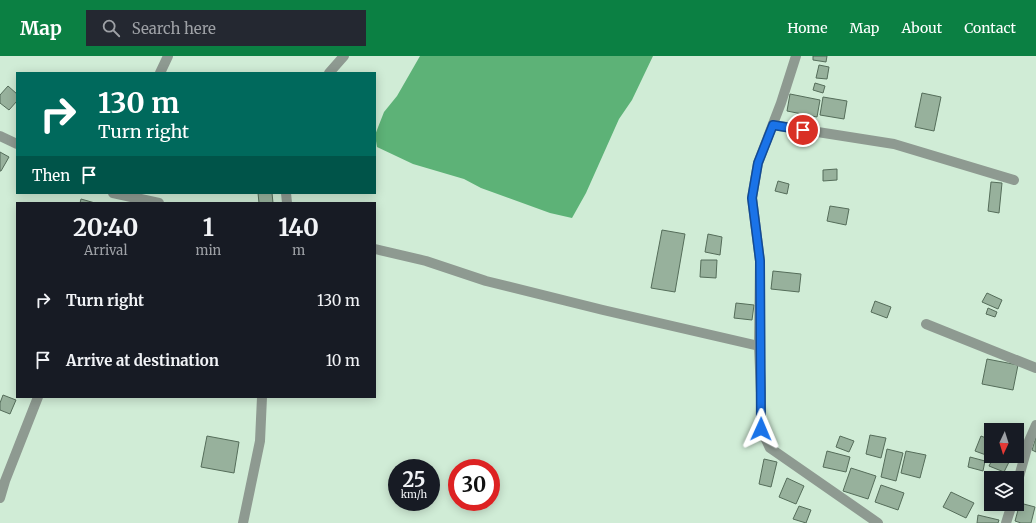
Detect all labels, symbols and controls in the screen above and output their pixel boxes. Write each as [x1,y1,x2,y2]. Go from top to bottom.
search box [86,10,366,46]
text: Map [20,16,62,40]
icon: search [100,17,122,39]
text: Search here [132,19,216,38]
text: Home [787,19,828,37]
text: Map [850,19,879,37]
text: About [901,19,942,37]
text: Contact [964,19,1016,37]
text: 130 m [98,85,180,121]
icon: right [32,88,84,140]
pin [786,113,820,147]
icon: arrive [792,119,814,141]
text: Turn right [98,120,189,143]
icon: arrive [78,164,100,186]
text: Then [32,166,70,185]
text: 20:40 [73,212,138,243]
text: 1 [203,212,214,243]
text: 140 [278,212,319,243]
text: Arrival [84,242,127,259]
text: min [196,242,221,259]
text: m [292,242,305,259]
icon: right [32,289,54,311]
text: Turn right [66,291,144,310]
text: 130 m [317,291,360,310]
icon: arrive [32,349,54,371]
text: Arrive at destination [66,351,219,370]
text: 10 m [326,351,360,370]
position arrow [740,408,782,450]
north arrow [984,423,1024,463]
map controls [984,423,1024,511]
speed limit sign: 30 [448,459,500,511]
text: 25 [403,467,425,492]
button: layers [984,471,1024,511]
text: km/h [401,488,427,501]

